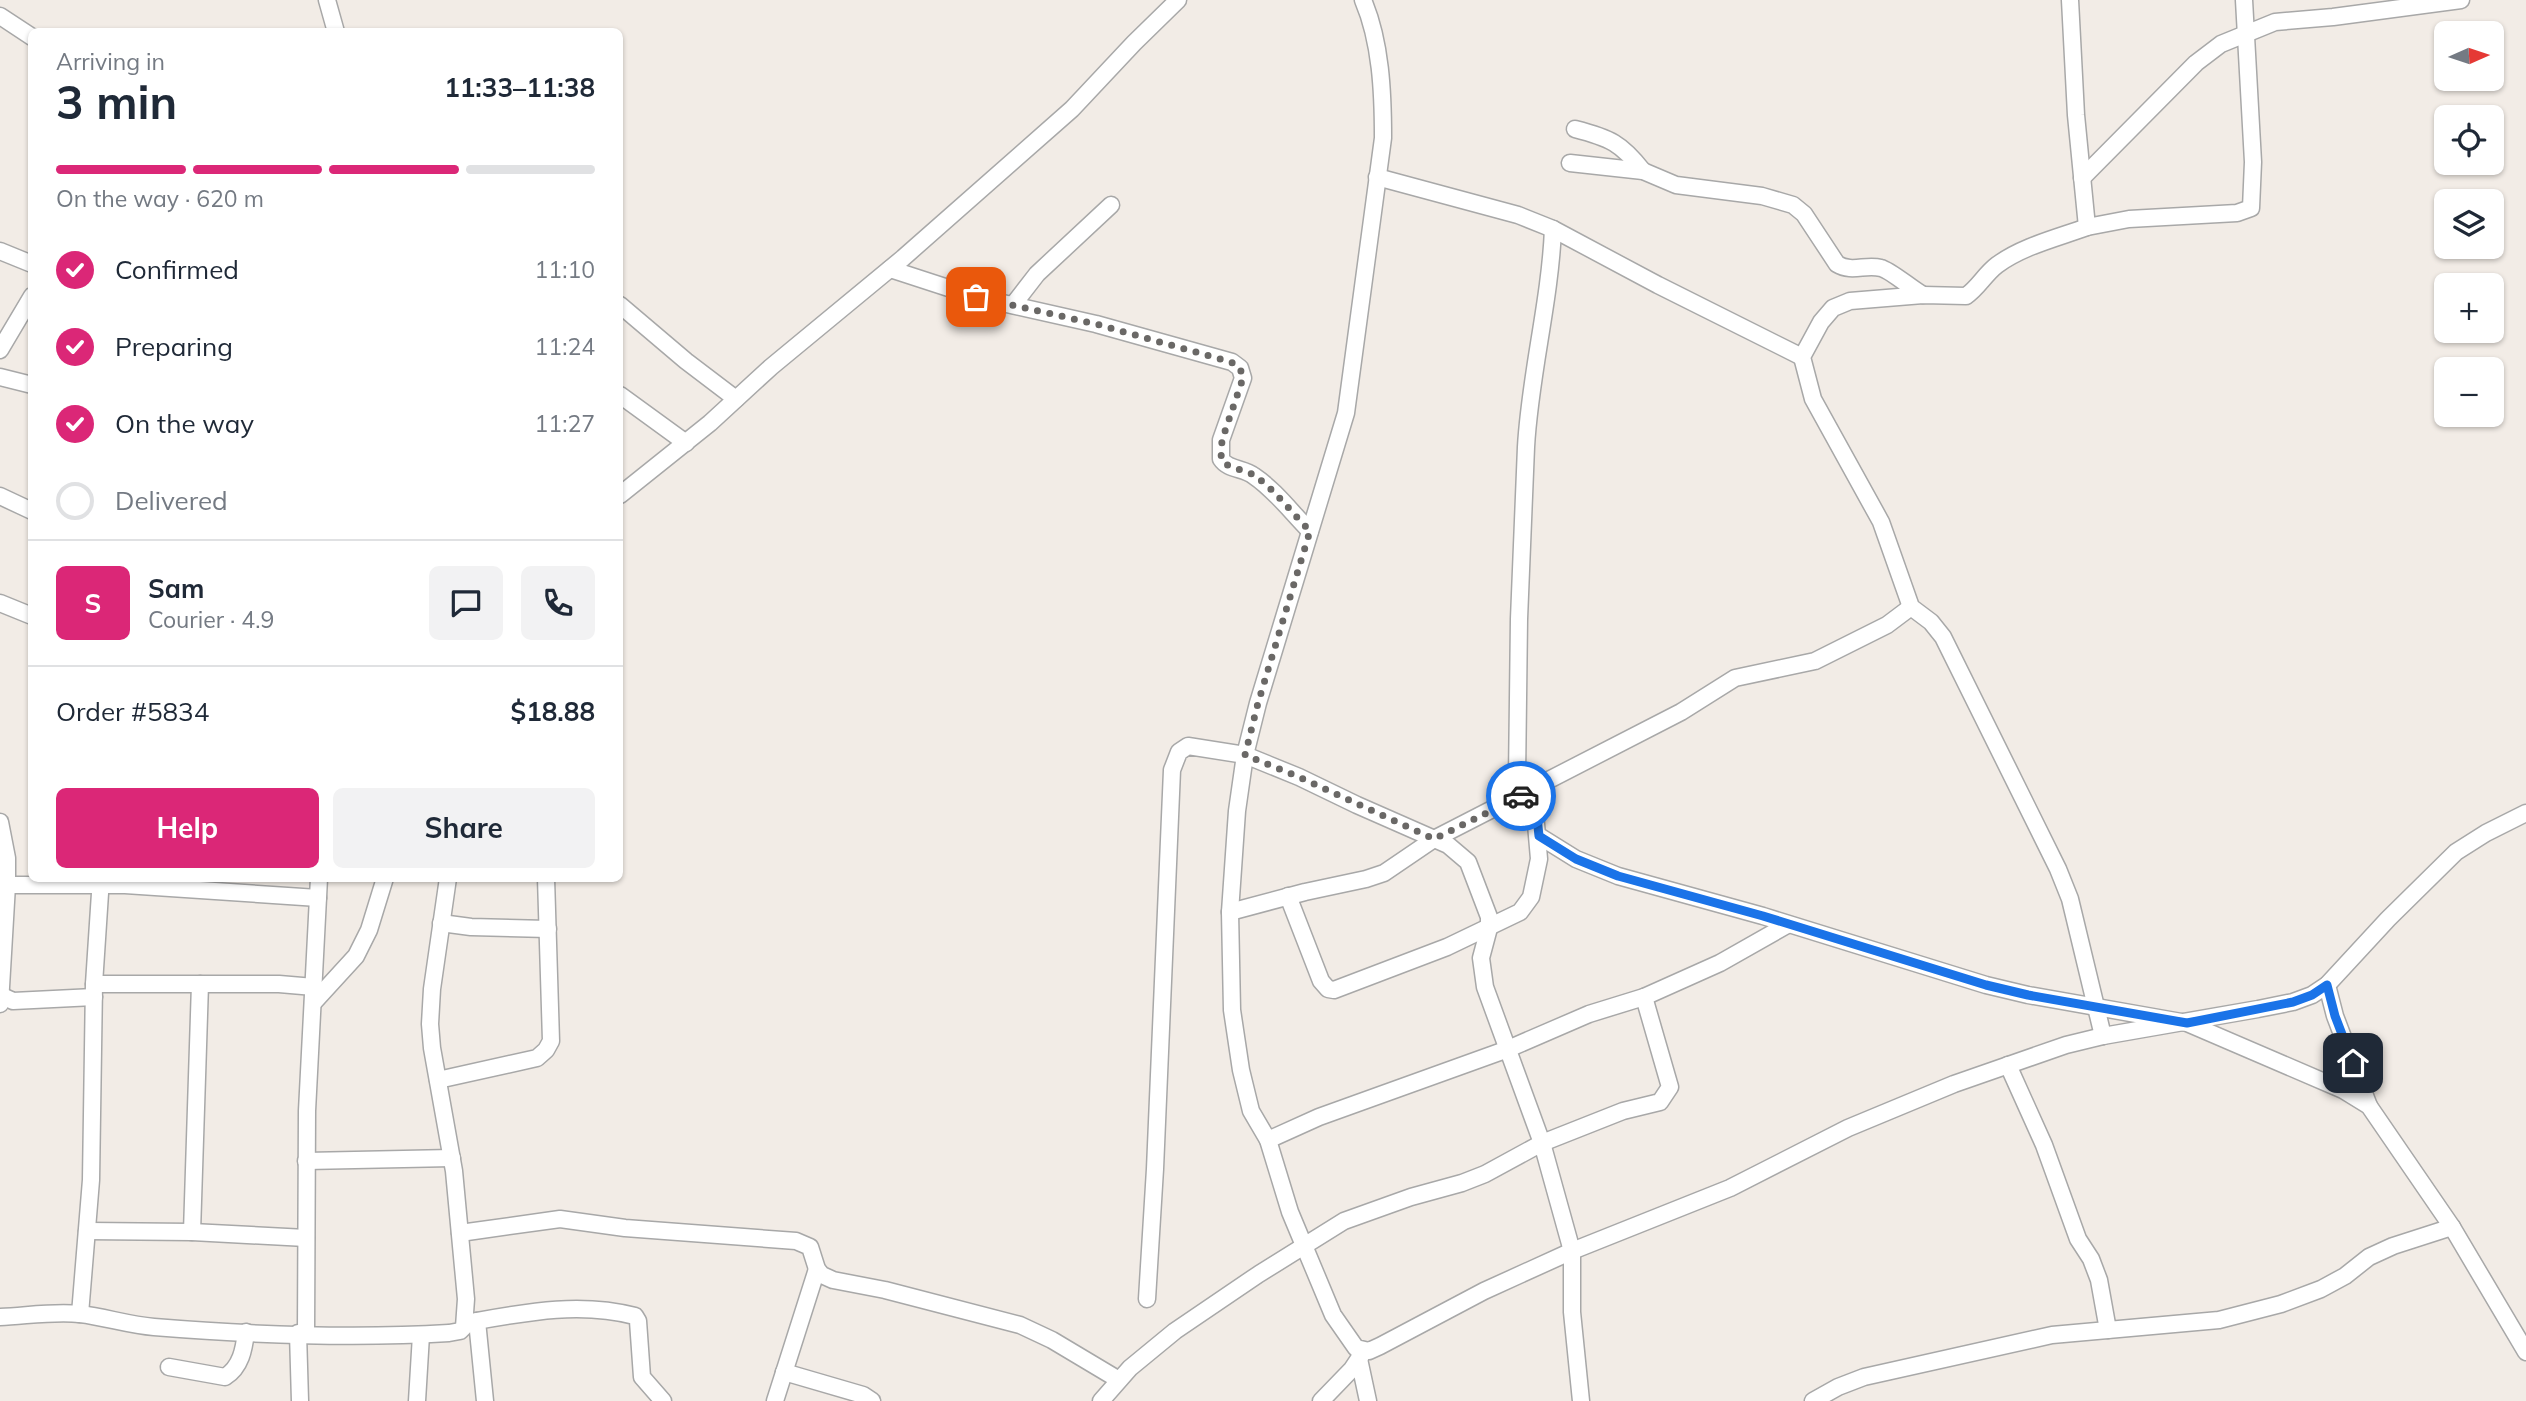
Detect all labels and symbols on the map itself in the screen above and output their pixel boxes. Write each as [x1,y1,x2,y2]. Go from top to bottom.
north arrow [2434,21,2504,91]
pin [946,267,1006,327]
courier [1486,761,1556,831]
pin [2323,1033,2383,1093]

